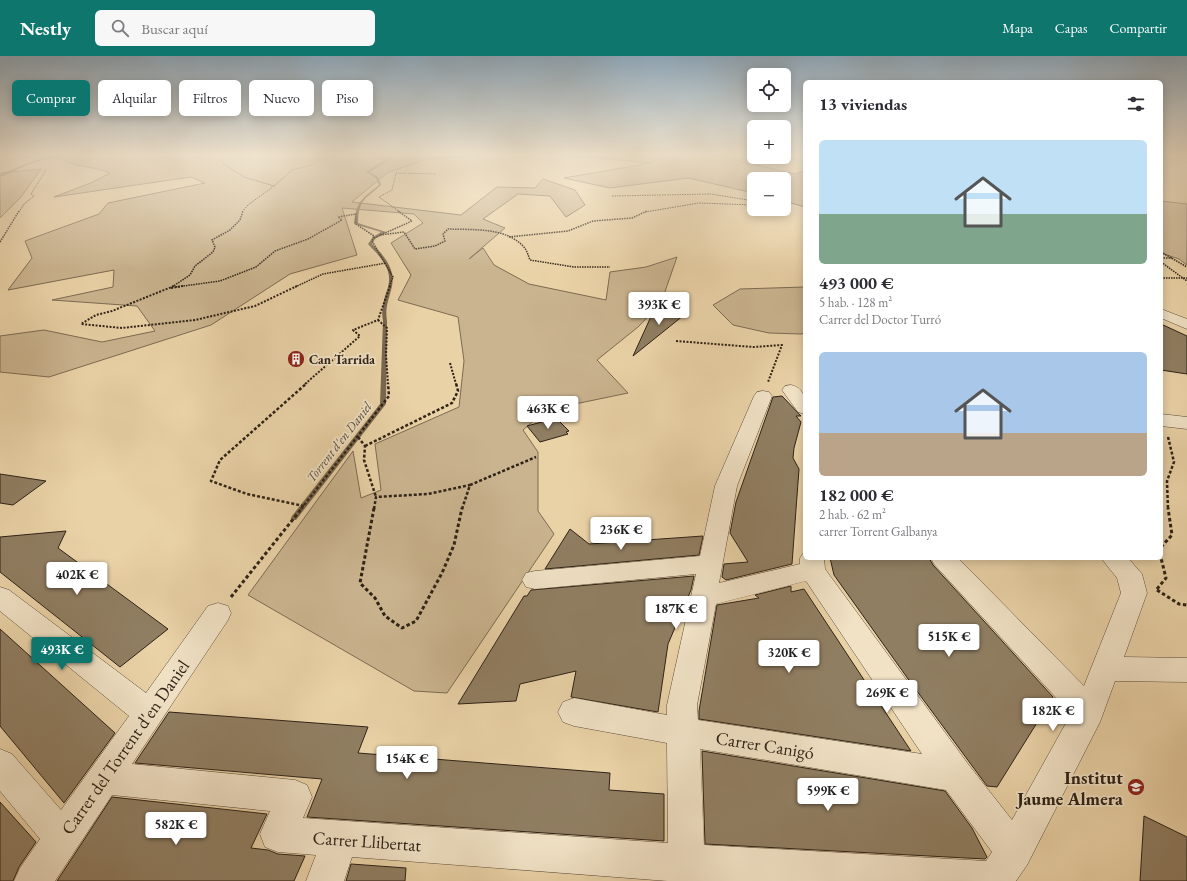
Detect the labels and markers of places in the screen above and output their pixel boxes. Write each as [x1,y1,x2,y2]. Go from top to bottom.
pin: 393K € [626,292,692,326]
building icon: Can Tarrida [286,349,306,369]
place label: Can Tarrida [309,351,375,368]
pin: 463K € [515,396,581,430]
pin: 236K € [588,517,654,551]
pin: 402K € [44,562,110,596]
pin: 187K € [643,596,709,630]
pin: 515K € [916,624,982,658]
pin: 493K € [29,637,95,671]
pin: 320K € [756,640,822,674]
pin: 269K € [854,680,920,714]
pin: 182K € [1020,698,1086,732]
pin: 154K € [374,746,440,780]
place label: Institut Jaume Almera [1015,766,1123,810]
school or university icon: Institut Jaume Almera [1126,777,1146,797]
pin: 599K € [795,778,861,812]
pin: 582K € [143,812,209,846]

